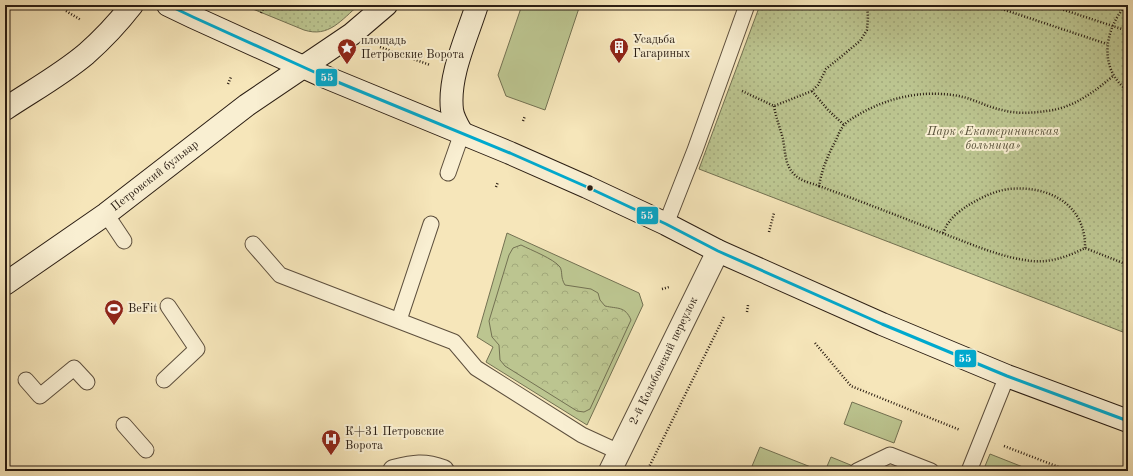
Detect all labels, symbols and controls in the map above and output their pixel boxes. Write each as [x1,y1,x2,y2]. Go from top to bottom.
place label: Усадьба Гагариных [633,34,690,60]
place label: площадь Петровские Ворота [361,35,464,61]
building icon: Усадьба Гагариных [608,36,630,64]
place icon: площадь Петровские Ворота [336,37,358,65]
line badge: 55 [315,68,338,87]
text: 55 [321,73,333,84]
park label: Парк «Екатерининская больница» [926,126,1059,152]
street label: Петровский бульвар [109,138,201,214]
unlabelled marker [585,183,595,193]
line badge: 55 [636,206,659,225]
text: 55 [641,211,653,222]
street label: 2-й Колобовский переулок [628,295,700,427]
sports icon: BeFit [103,298,125,326]
place label: BeFit [128,303,157,315]
line badge: 55 [954,349,977,368]
text: 55 [959,354,971,365]
place label: К+31 Петровские Ворота [345,426,445,452]
hospital icon: К+31 Петровские Ворота [320,428,342,456]

